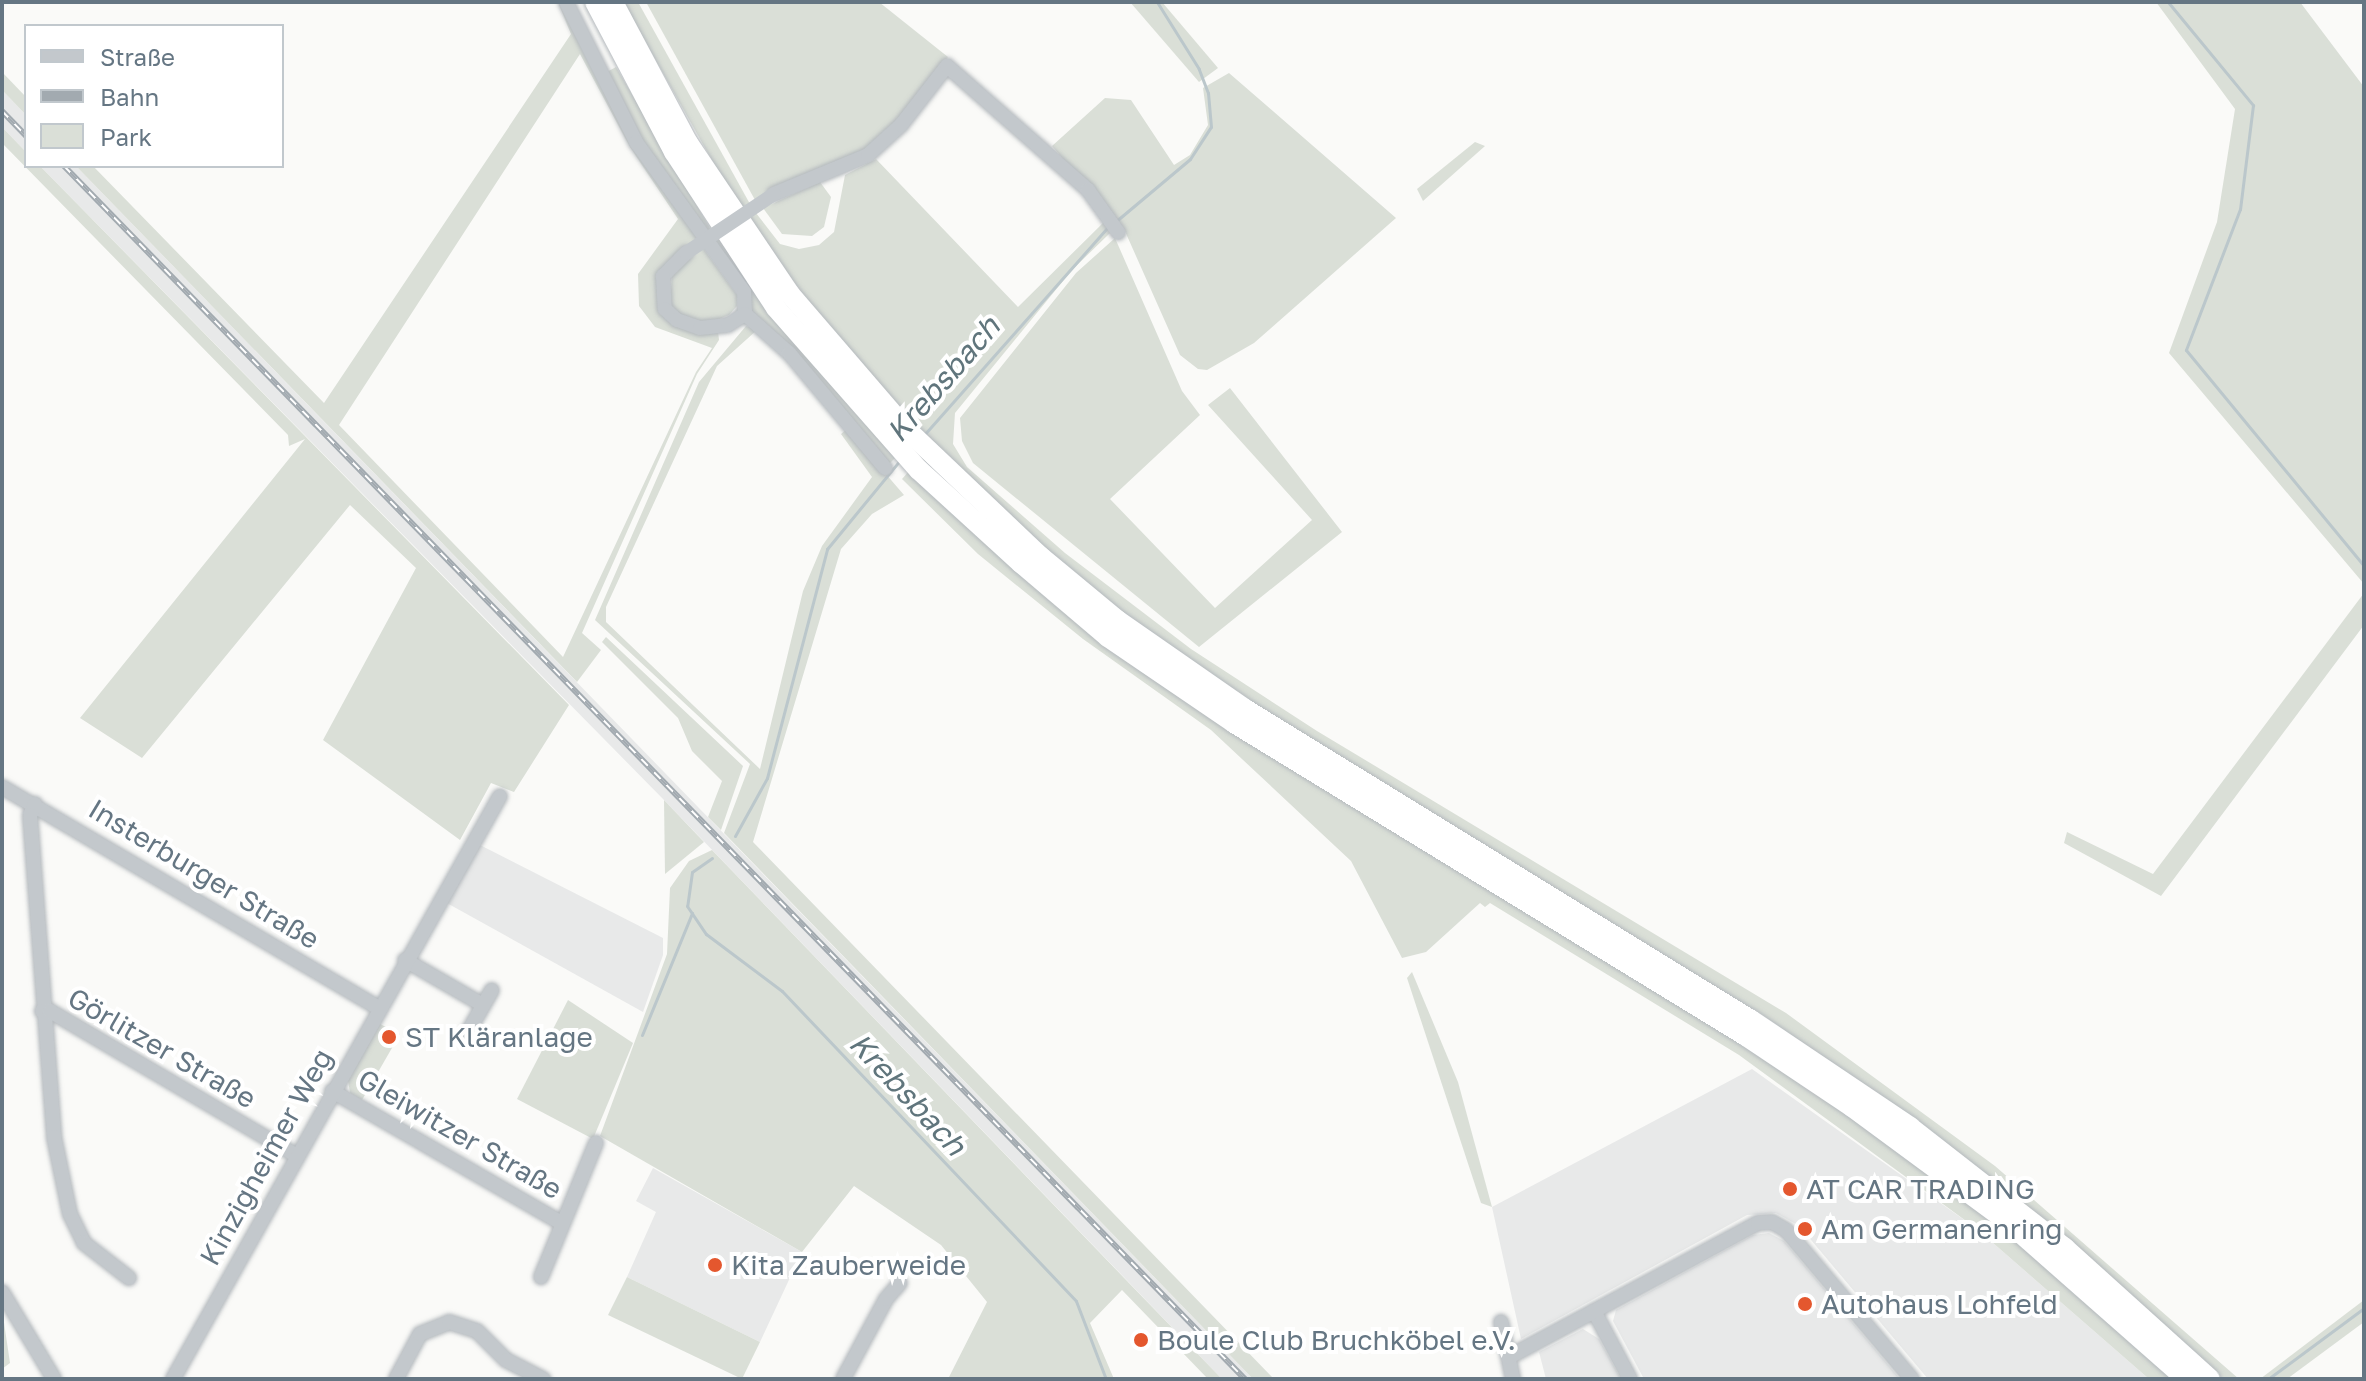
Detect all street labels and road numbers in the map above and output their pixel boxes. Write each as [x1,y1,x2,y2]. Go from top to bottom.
street label: Insterburger Straße [83,792,325,956]
street label: Görlitzer Straße [62,981,262,1115]
street label: Kinzigheimer Weg [193,1043,339,1271]
street label: Gleiwitzer Straße [352,1062,568,1206]

